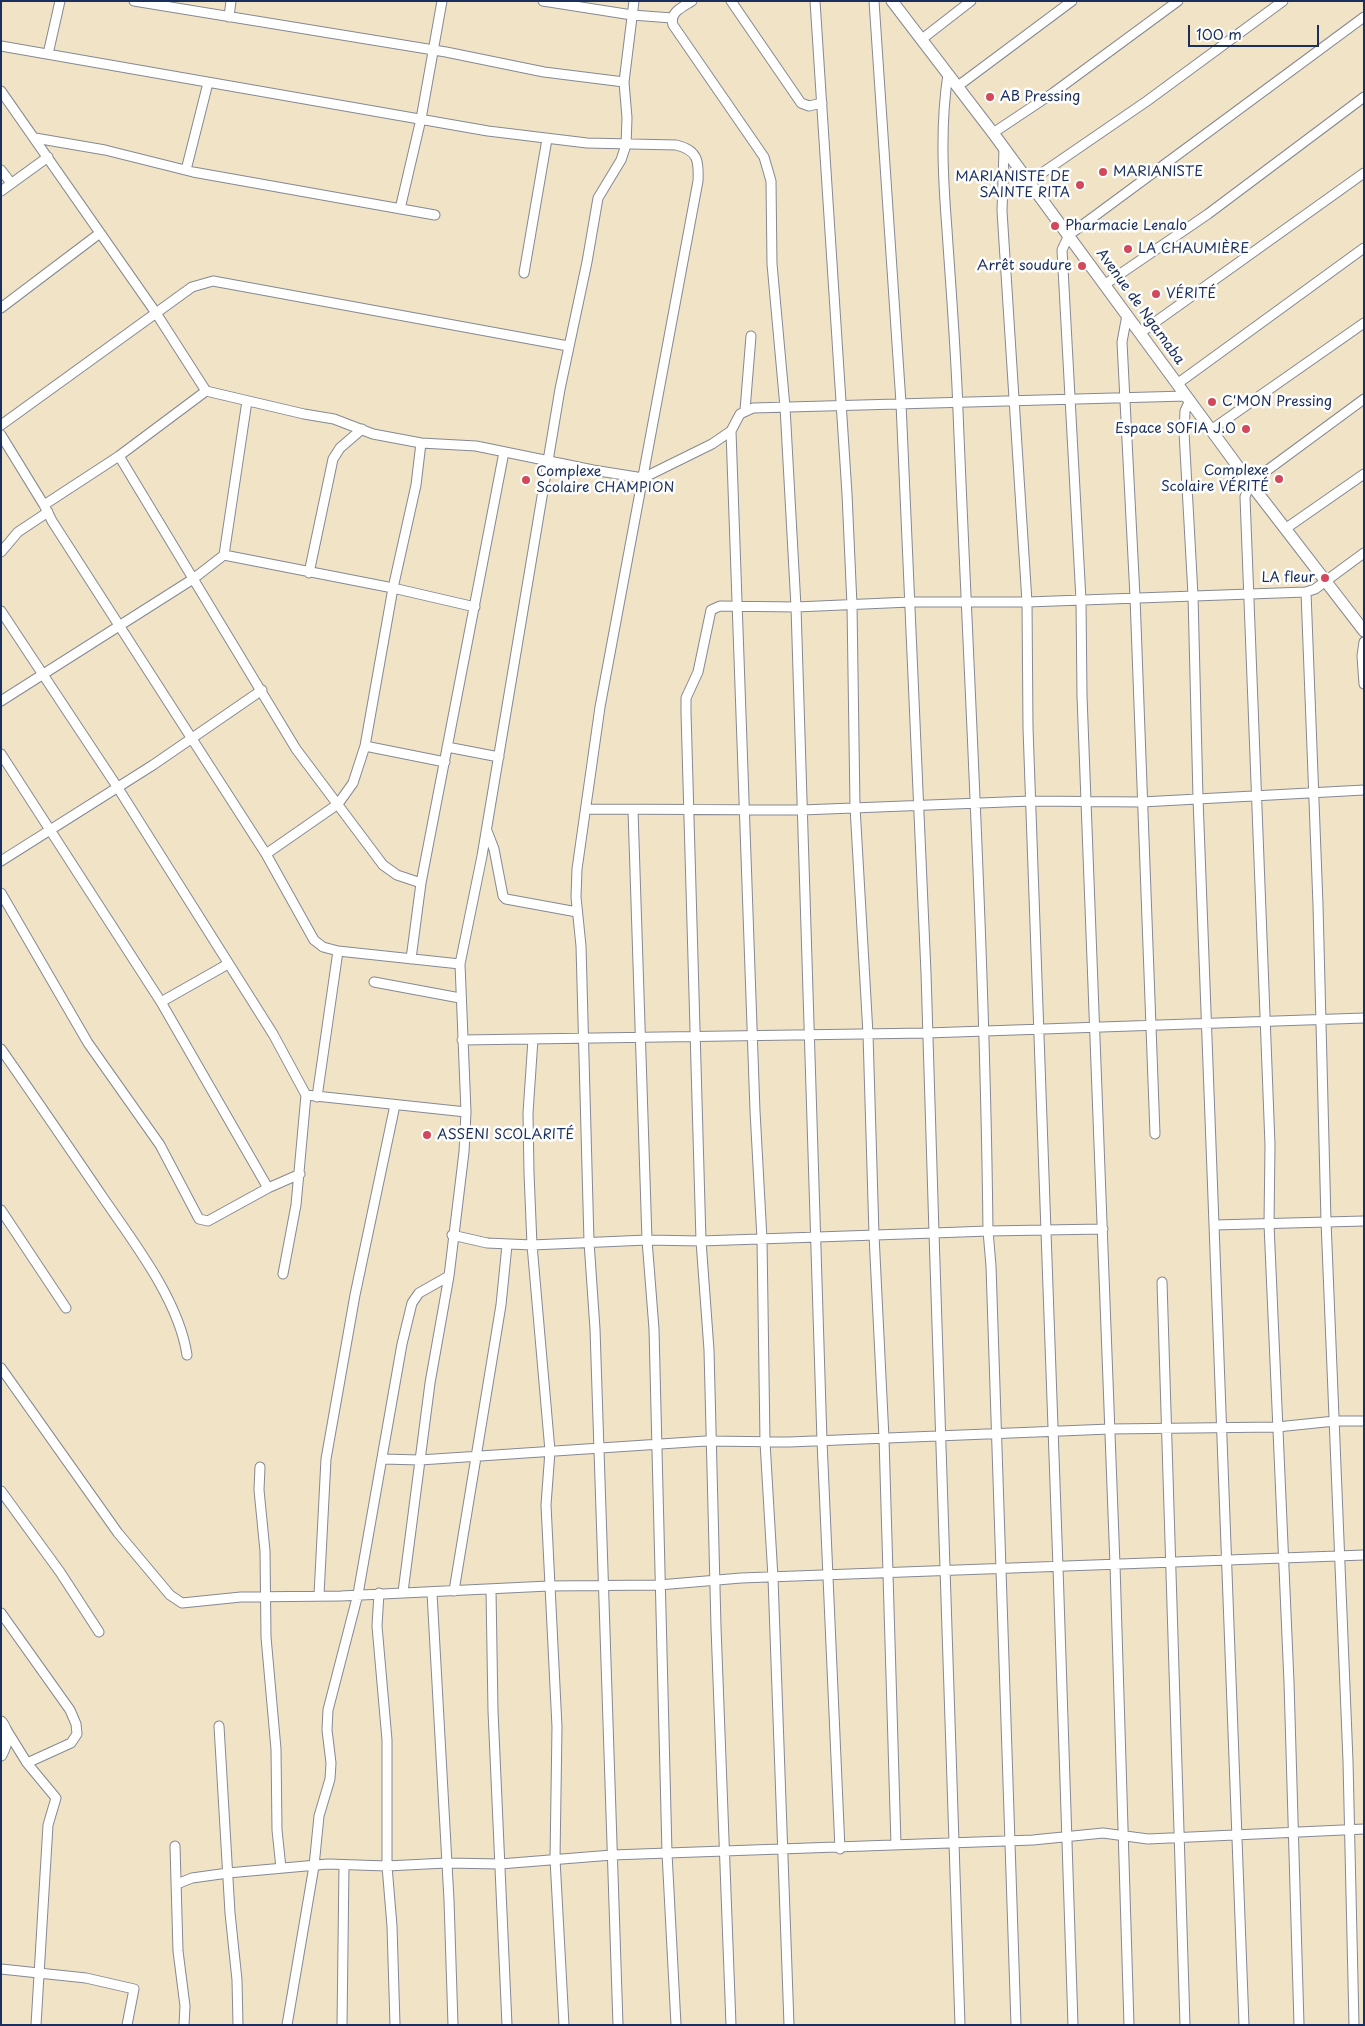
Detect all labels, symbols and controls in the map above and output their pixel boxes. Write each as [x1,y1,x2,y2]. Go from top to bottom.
scale bar [1190,15,1321,47]
text: 100 m [1196,22,1242,45]
place label: AB Pressing [1000,89,1080,105]
marker: AB Pressing [984,91,996,103]
place label: MARIANISTE [1113,164,1203,180]
marker: MARIANISTE [1097,166,1109,178]
place label: MARIANISTE DE SAINTE RITA [955,169,1070,202]
marker: MARIANISTE DE SAINTE RITA [1074,179,1086,191]
place label: Pharmacie Lenalo [1065,218,1187,234]
marker: Pharmacie Lenalo [1049,220,1061,232]
place label: LA CHAUMIÈRE [1138,241,1249,257]
marker: LA CHAUMIÈRE [1122,243,1134,255]
street label: Avenue de Ngamaba [1092,246,1188,368]
place label: Arrêt soudure [977,258,1072,274]
marker: Arrêt soudure [1076,260,1088,272]
place label: VÉRITÉ [1166,286,1216,302]
marker: VÉRITÉ [1150,288,1162,300]
place label: C'MON Pressing [1222,394,1332,410]
marker: C'MON Pressing [1206,396,1218,408]
place label: Espace SOFIA J.O [1115,421,1236,437]
marker: Espace SOFIA J.O [1240,423,1252,435]
place label: Complexe Scolaire VÉRITÉ [1161,463,1269,496]
place label: Complexe Scolaire CHAMPION [536,464,675,497]
marker: Complexe Scolaire VÉRITÉ [1273,473,1285,485]
marker: Complexe Scolaire CHAMPION [520,474,532,486]
place label: LA fleur [1261,570,1315,586]
marker: LA fleur [1319,572,1331,584]
place label: ASSENI SCOLARITÉ [437,1127,574,1143]
marker: ASSENI SCOLARITÉ [421,1129,433,1141]

